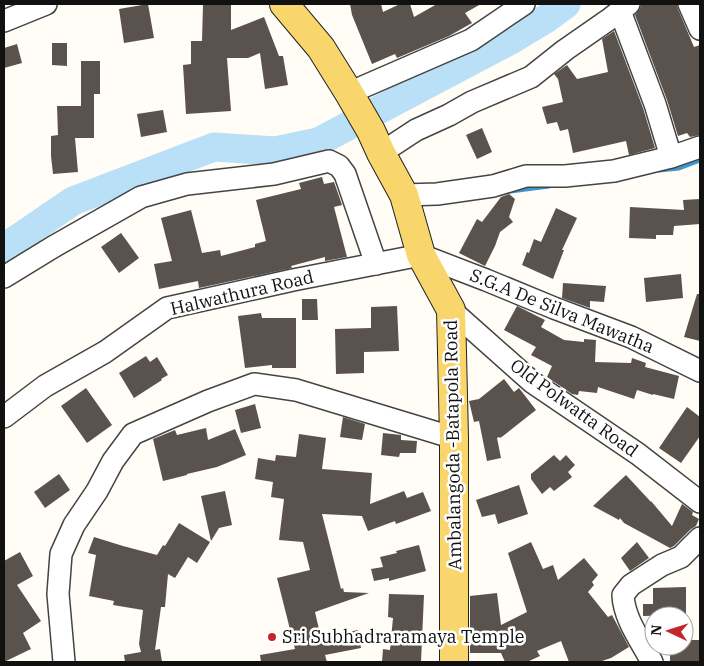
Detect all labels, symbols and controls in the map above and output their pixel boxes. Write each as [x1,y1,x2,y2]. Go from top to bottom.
street label: S.G.A De Silva Mawatha [467,263,658,358]
street label: Halwathura Road [168,265,316,320]
street label: Ambalangoda -Batapola Road [439,319,466,571]
street label: Old Polwatta Road [506,353,643,462]
north arrow [644,606,694,656]
text: N [647,624,665,636]
place label: Sri Subhadraramaya Temple [282,625,525,648]
marker: Sri Subhadraramaya Temple [266,631,278,643]

